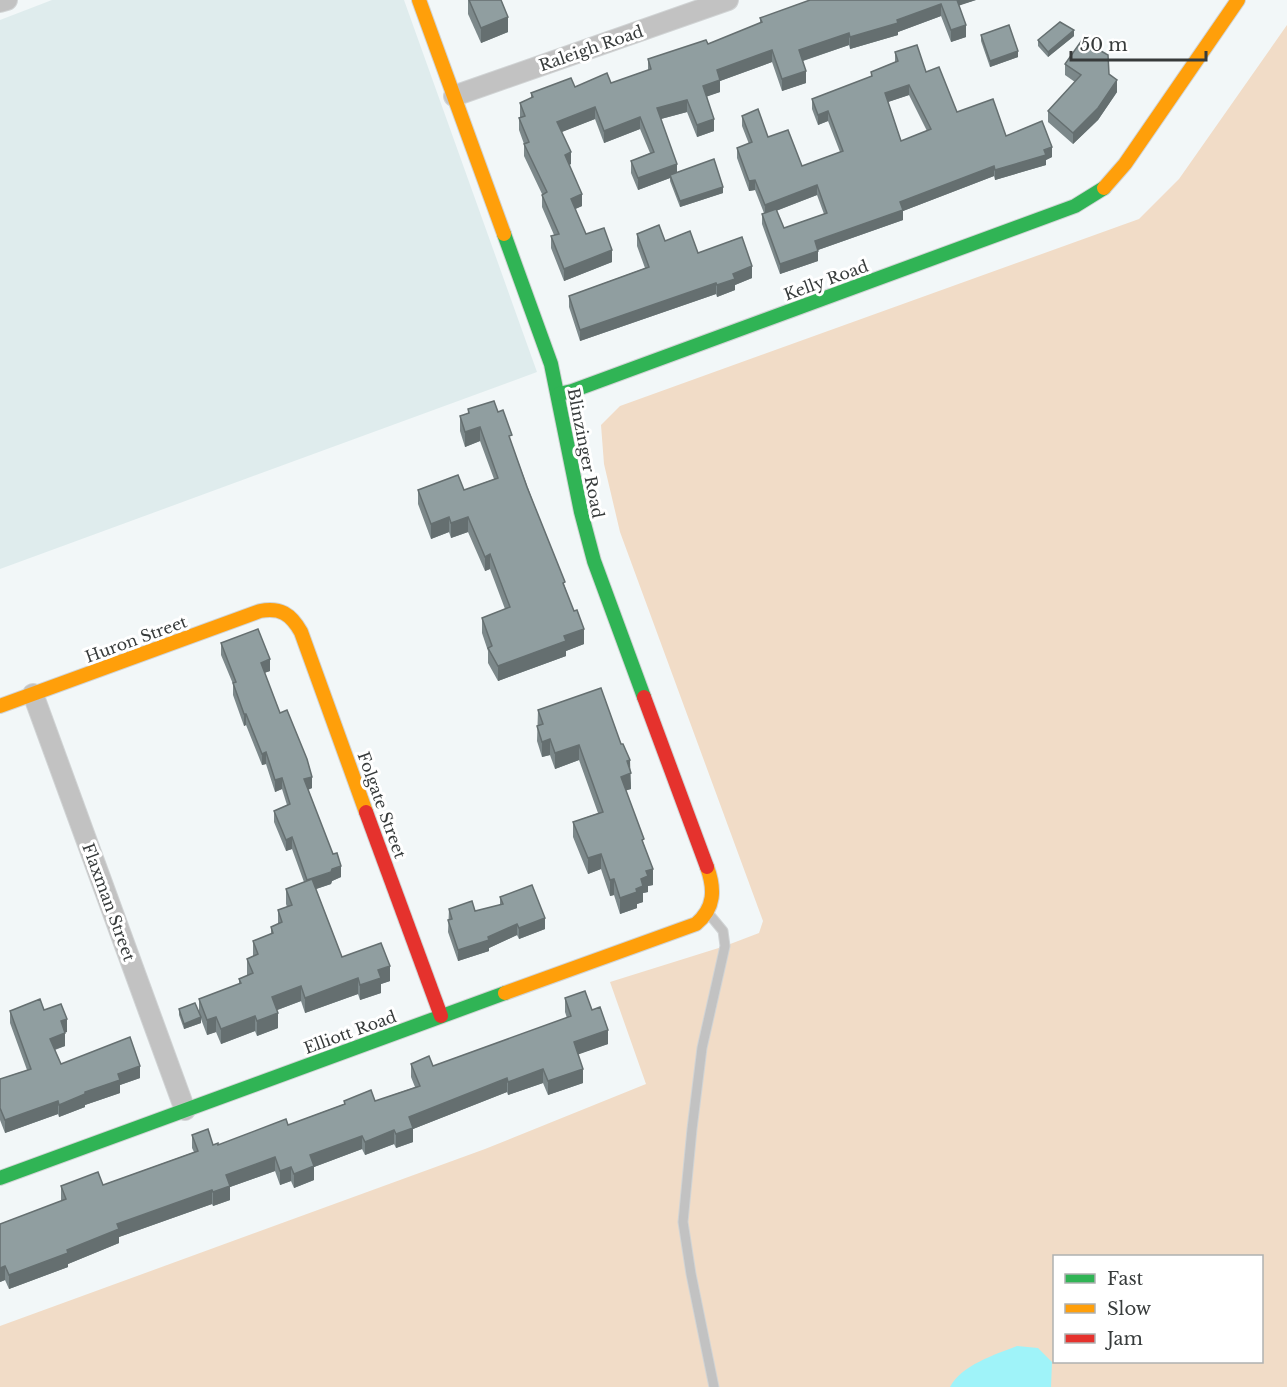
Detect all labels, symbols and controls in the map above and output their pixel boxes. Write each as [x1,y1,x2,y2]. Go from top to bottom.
street label: Raleigh Road [536,21,646,75]
scale bar [1071,24,1206,62]
text: 50 m [1080,34,1128,56]
street label: Kelly Road [781,255,871,305]
street label: Blinzinger Road [564,386,608,520]
street label: Huron Street [82,611,190,667]
street label: Folgate Street [353,749,411,861]
street label: Flaxman Street [78,840,140,964]
street label: Elliott Road [301,1006,399,1058]
legend [1053,1255,1263,1363]
text: Fast [1107,1268,1144,1290]
text: Slow [1107,1298,1152,1320]
text: Jam [1105,1328,1143,1350]

